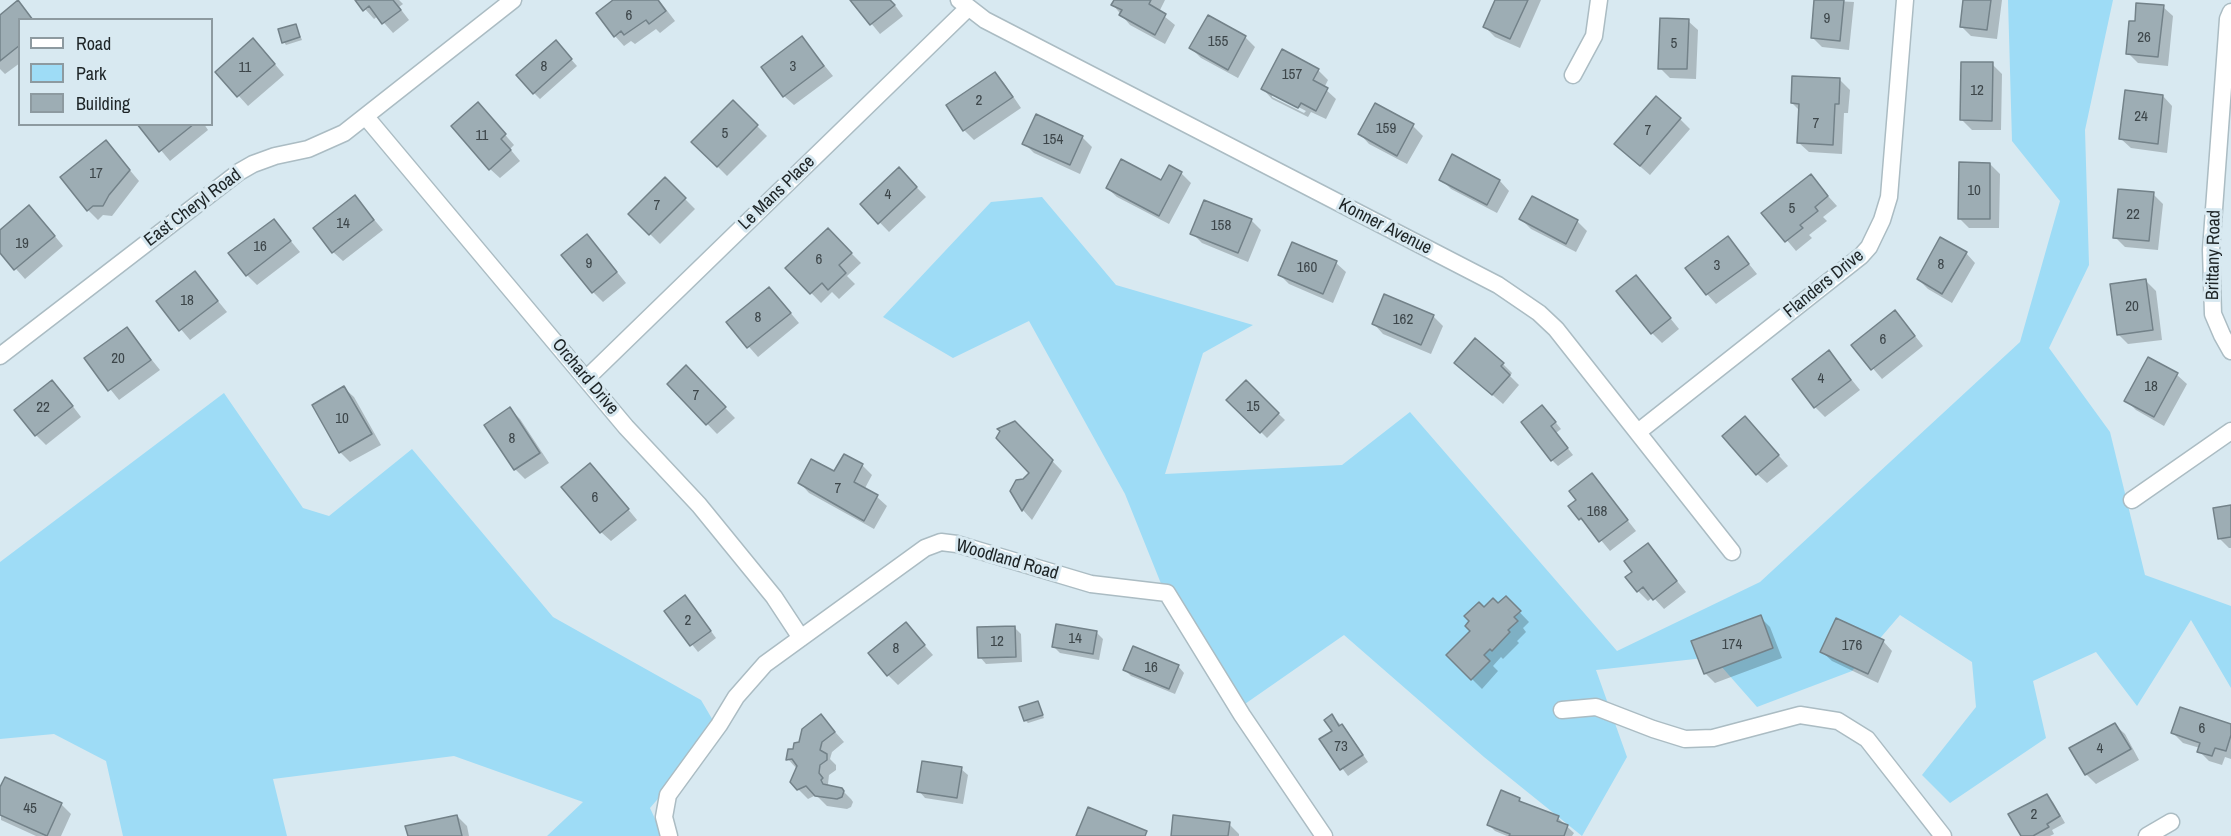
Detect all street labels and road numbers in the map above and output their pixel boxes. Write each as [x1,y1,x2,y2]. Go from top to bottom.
street label: Le Mans Place [734,151,820,235]
street label: East Cheryl Road [140,165,246,251]
street label: Konner Avenue [1335,194,1435,260]
street label: Brittany Road [2202,210,2226,300]
street label: Flanders Drive [1780,245,1868,323]
street label: Orchard Drive [547,335,623,419]
street label: Woodland Road [953,535,1061,585]

